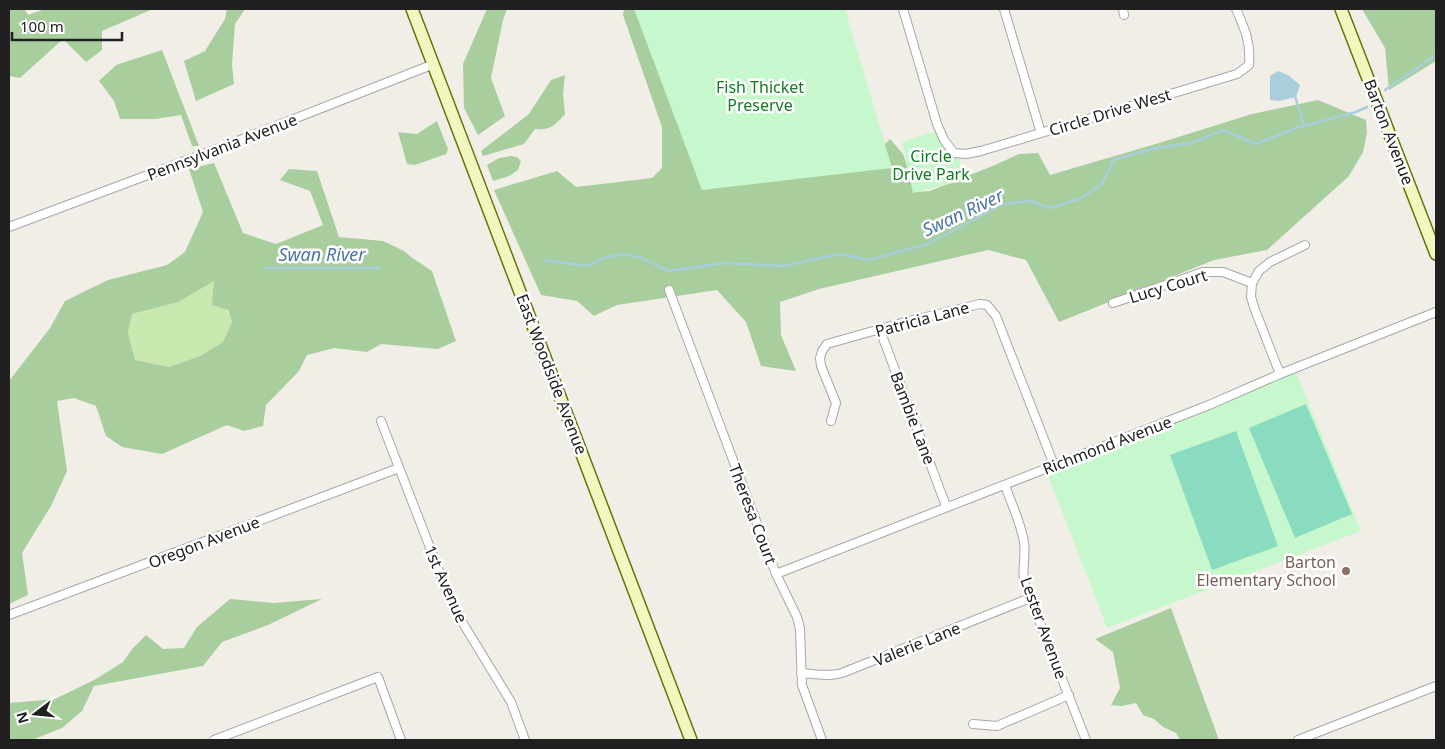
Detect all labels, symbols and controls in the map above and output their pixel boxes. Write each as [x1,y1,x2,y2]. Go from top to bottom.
scale bar [12,10,122,42]
text: 100 m [20,16,64,36]
park label: Fish Thicket Preserve [716,76,804,116]
street label: Barton Avenue [1359,76,1419,188]
street label: Circle Drive West [1046,83,1174,141]
street label: Pennsylvania Avenue [144,108,300,186]
park label: Circle Drive Park [892,145,970,185]
water label: Swan River [918,182,1008,241]
water label: Swan River [279,242,366,266]
street label: Lucy Court [1126,264,1210,308]
street label: East Woodside Avenue [511,291,593,457]
street label: Patricia Lane [873,296,971,342]
street label: Bambie Lane [885,368,941,468]
street label: Richmond Avenue [1039,410,1175,480]
street label: Theresa Court [724,461,782,568]
street label: Oregon Avenue [145,511,263,573]
street label: 1st Avenue [419,542,473,626]
place label: Barton Elementary School [1197,551,1336,591]
marker: Barton Elementary School [1340,565,1352,577]
street label: Lester Avenue [1015,574,1073,682]
street label: Valerie Lane [870,617,964,671]
north arrow [10,689,60,739]
text: N [11,710,33,726]

